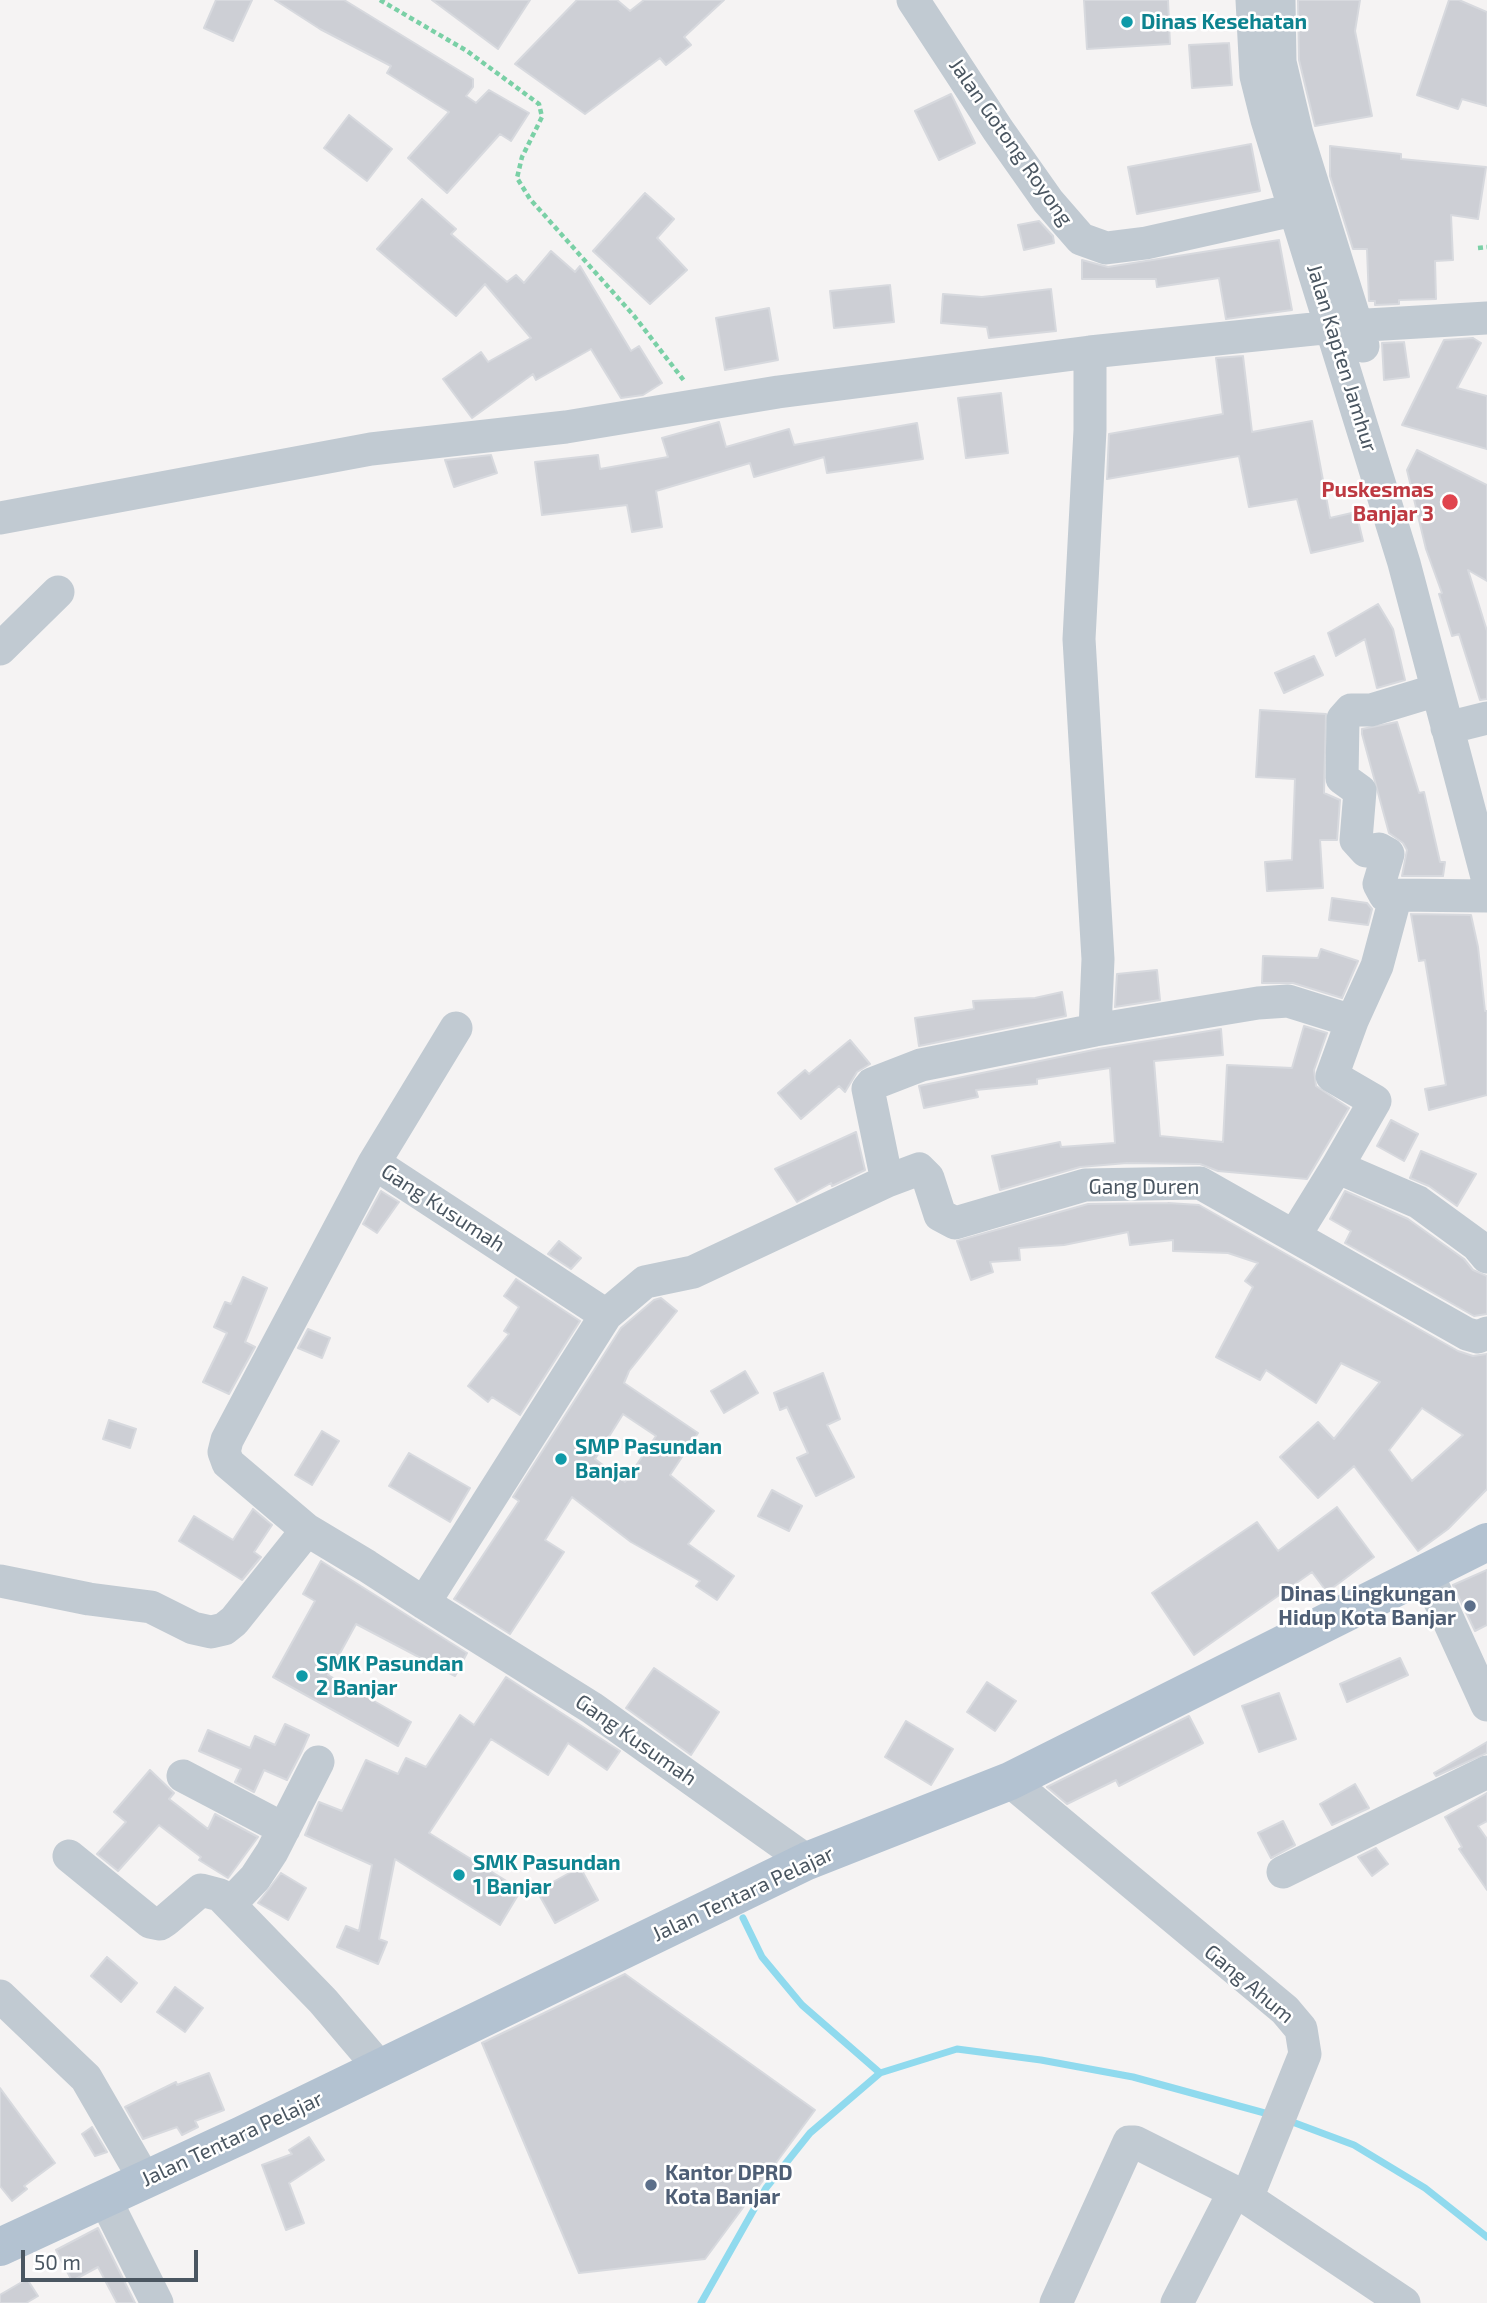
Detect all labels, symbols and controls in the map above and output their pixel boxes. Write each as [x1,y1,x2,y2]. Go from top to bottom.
place label: Dinas Kesehatan [1141,9,1307,35]
marker: Dinas Kesehatan [1119,14,1135,30]
street label: Jalan Gotong Royong [944,53,1078,231]
street label: Jalan Kapten Jamhur [1301,261,1383,455]
place label: Puskesmas Banjar 3 [1321,477,1434,527]
marker: Puskesmas Banjar 3 [1440,492,1460,512]
street label: Gang Kusumah [376,1159,510,1257]
street label: Gang Duren [1089,1174,1199,1200]
place label: SMP Pasundan Banjar [575,1434,722,1484]
marker: SMP Pasundan Banjar [553,1451,569,1467]
place label: Dinas Lingkungan Hidup Kota Banjar [1278,1581,1456,1631]
marker: Dinas Lingkungan Hidup Kota Banjar [1462,1598,1478,1614]
place label: SMK Pasundan 2 Banjar [316,1651,464,1701]
marker: SMK Pasundan 2 Banjar [294,1668,310,1684]
street label: Gang Kusumah [570,1689,702,1791]
street label: Jalan Tentara Pelajar [648,1841,838,1947]
place label: SMK Pasundan 1 Banjar [473,1850,621,1900]
marker: SMK Pasundan 1 Banjar [451,1867,467,1883]
street label: Gang Ahum [1199,1939,1299,2029]
street label: Jalan Tentara Pelajar [137,2086,327,2192]
place label: Kantor DPRD Kota Banjar [665,2160,793,2210]
marker: Kantor DPRD Kota Banjar [643,2177,659,2193]
scale bar [24,2236,201,2280]
text: 50 m [34,2249,81,2274]

